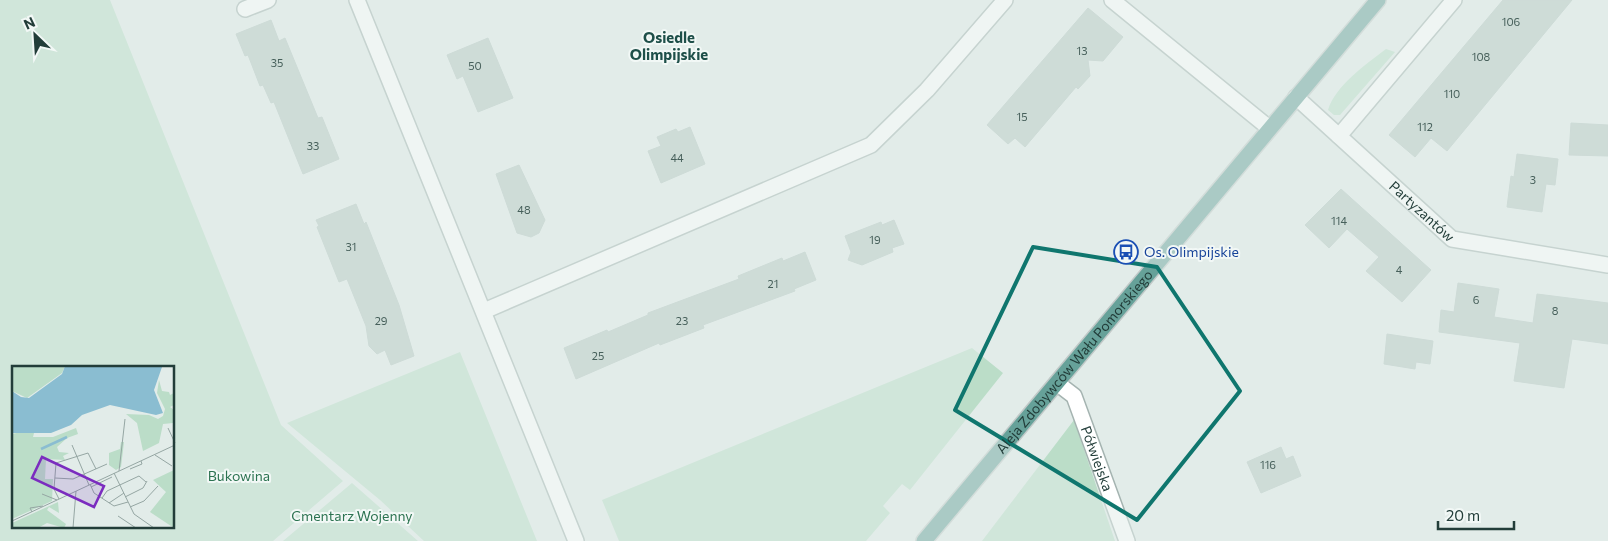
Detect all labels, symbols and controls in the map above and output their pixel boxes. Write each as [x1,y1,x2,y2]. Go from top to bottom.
north arrow [10,10,60,60]
text: N [21,13,38,33]
house number: 106 [1502,15,1521,28]
district label: Osiedle Olimpijskie [630,28,708,63]
house number: 13 [1077,44,1087,57]
house number: 108 [1472,50,1491,63]
house number: 35 [271,56,283,69]
house number: 50 [468,59,482,72]
house number: 110 [1444,87,1460,100]
house number: 15 [1016,110,1028,123]
house number: 112 [1417,120,1433,133]
house number: 33 [307,139,319,152]
house number: 44 [670,151,684,164]
house number: 3 [1530,173,1536,186]
street label: Partyzantów [1386,177,1458,245]
house number: 48 [517,203,531,216]
house number: 114 [1331,214,1347,227]
house number: 19 [869,233,881,246]
bus stop icon: Os. Olimpijskie [1113,239,1139,265]
house number: 31 [346,240,356,253]
place label: Os. Olimpijskie [1144,243,1239,260]
house number: 4 [1396,263,1403,276]
street label: Aleja Zdobywców Wału Pomorskiego [992,266,1156,457]
house number: 21 [768,277,778,290]
house number: 6 [1473,293,1480,306]
house number: 8 [1552,304,1559,317]
house number: 29 [375,314,388,327]
house number: 23 [676,314,688,327]
house number: 25 [592,349,604,362]
inset map [12,366,175,528]
street label: Półwiejska [1078,423,1117,493]
house number: 116 [1260,458,1276,471]
park label: Bukowina [208,467,270,484]
scale bar [1438,498,1514,530]
text: 20 m [1446,506,1480,524]
park label: Cmentarz Wojenny [291,507,413,524]

